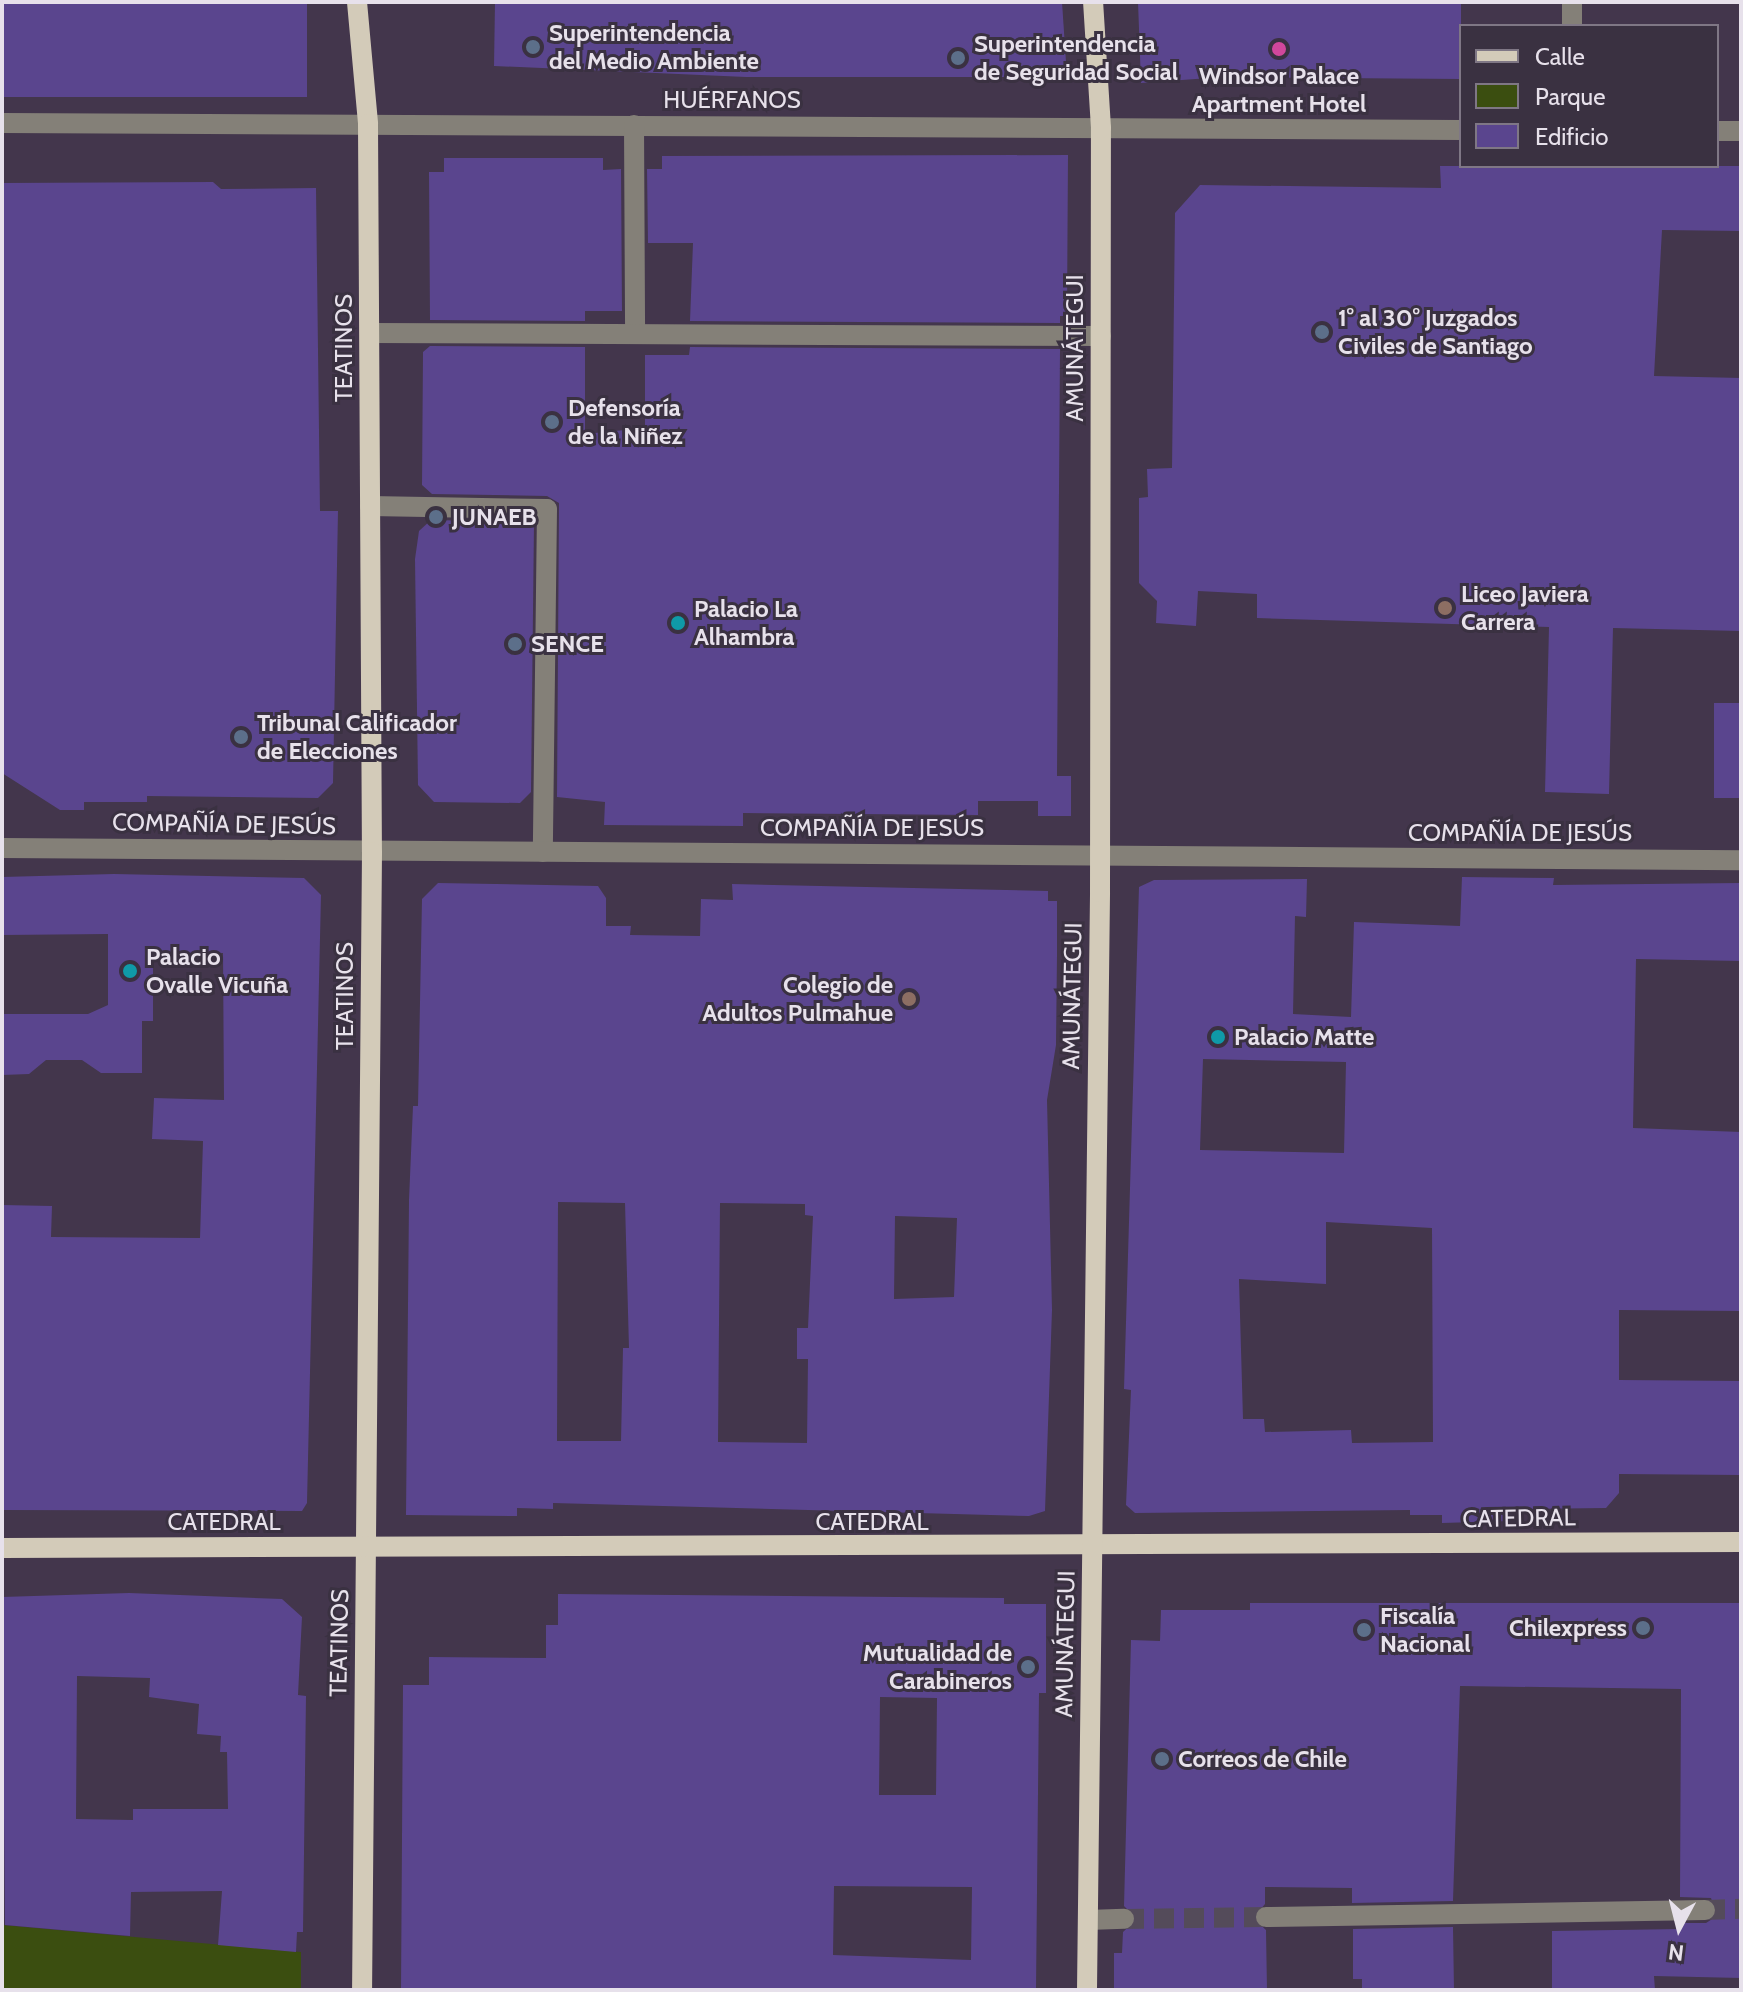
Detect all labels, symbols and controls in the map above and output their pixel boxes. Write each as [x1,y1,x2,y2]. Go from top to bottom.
place label: Superintendencia del Medio Ambiente [549,19,759,75]
legend [1459,24,1719,168]
place label: Superintendencia de Seguridad Social [974,30,1178,86]
marker: Superintendencia del Medio Ambiente [524,38,542,56]
marker: Windsor Palace Apartment Hotel [1270,40,1288,58]
text: Calle [1535,42,1585,71]
marker: Superintendencia de Seguridad Social [949,49,967,67]
place label: Windsor Palace Apartment Hotel [1192,62,1366,118]
text: Parque [1535,82,1605,111]
street label: HUÉRFANOS [663,86,801,114]
text: Edificio [1535,122,1609,151]
street label: AMUNÁTEGUI [1061,274,1089,422]
street label: TEATINOS [330,294,358,402]
place label: 1° al 30° Juzgados Civiles de Santiago [1338,304,1533,360]
marker: 1° al 30° Juzgados Civiles de Santiago [1313,323,1331,341]
place label: Defensoría de la Niñez [568,394,683,450]
marker: Defensoría de la Niñez [543,413,561,431]
place label: JUNAEB [452,503,537,531]
marker: JUNAEB [427,508,445,526]
place label: Liceo Javiera Carrera [1461,580,1589,636]
place label: Palacio La Alhambra [694,595,798,651]
marker: Liceo Javiera Carrera [1436,599,1454,617]
marker: Palacio La Alhambra [669,614,687,632]
place label: SENCE [531,630,604,658]
marker: SENCE [506,635,524,653]
place label: Tribunal Calificador de Elecciones [257,709,457,765]
marker: Tribunal Calificador de Elecciones [232,728,250,746]
street label: COMPAÑÍA DE JESÚS [112,808,336,840]
street label: COMPAÑÍA DE JESÚS [760,814,984,842]
street label: COMPAÑÍA DE JESÚS [1408,819,1632,847]
street label: AMUNÁTEGUI [1056,922,1088,1070]
street label: TEATINOS [331,942,359,1050]
place label: Palacio Ovalle Vicuña [146,943,288,999]
marker: Palacio Ovalle Vicuña [121,962,139,980]
place label: Colegio de Adultos Pulmahue [702,971,893,1027]
marker: Colegio de Adultos Pulmahue [900,990,918,1008]
place label: Palacio Matte [1234,1023,1374,1051]
marker: Palacio Matte [1209,1028,1227,1046]
street label: CATEDRAL [1462,1503,1576,1533]
street label: CATEDRAL [167,1508,281,1536]
street label: CATEDRAL [815,1508,929,1536]
street label: AMUNÁTEGUI [1049,1570,1081,1718]
street label: TEATINOS [324,1589,354,1697]
place label: Fiscalía Nacional [1380,1602,1471,1658]
place label: Chilexpress [1509,1614,1627,1642]
marker: Chilexpress [1634,1619,1652,1637]
marker: Fiscalía Nacional [1355,1621,1373,1639]
place label: Mutualidad de Carabineros [863,1639,1012,1695]
marker: Mutualidad de Carabineros [1019,1658,1037,1676]
place label: Correos de Chile [1178,1745,1347,1773]
marker: Correos de Chile [1153,1750,1171,1768]
north arrow [1639,1888,1719,1968]
text: N [1667,1938,1685,1967]

